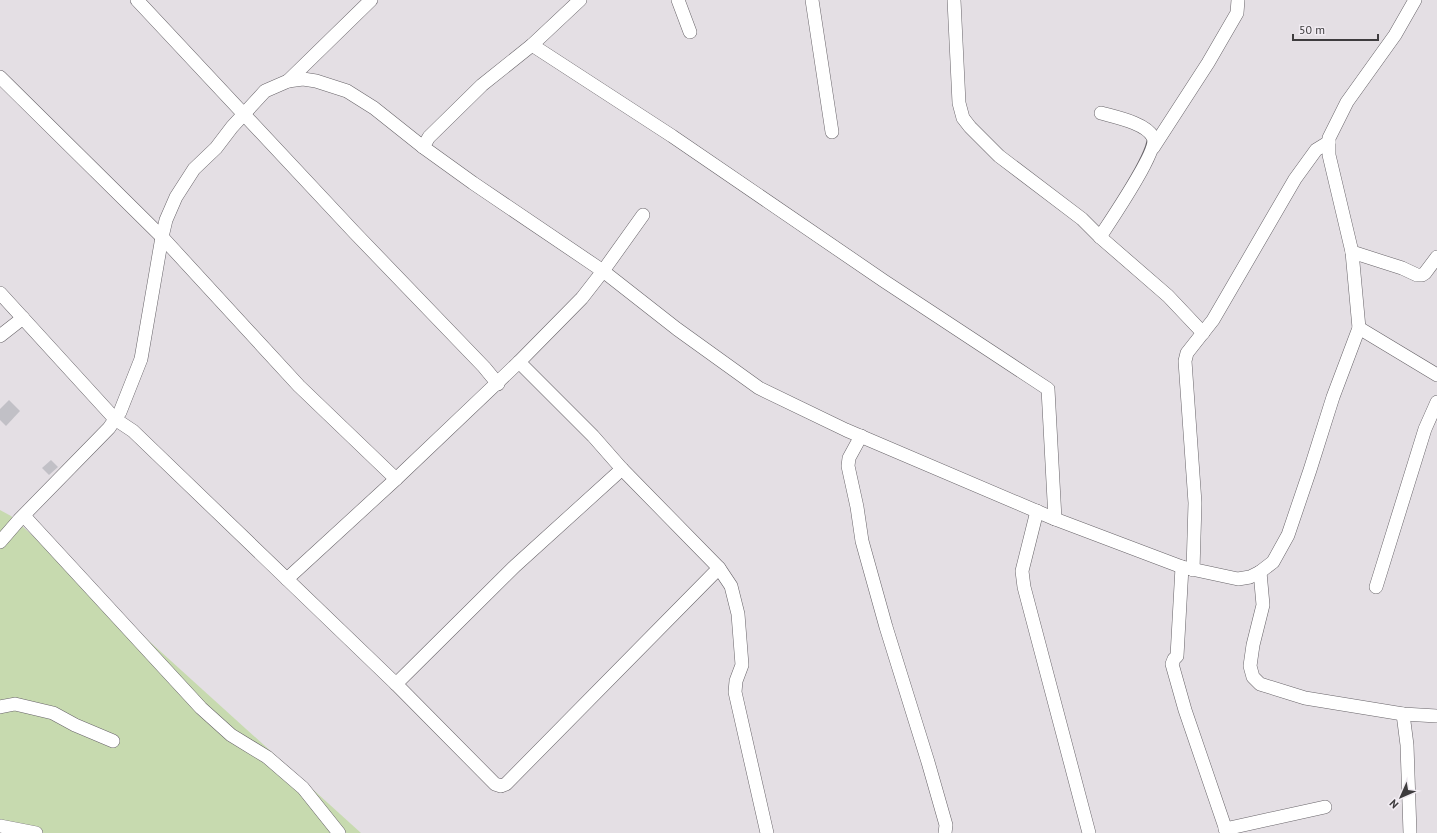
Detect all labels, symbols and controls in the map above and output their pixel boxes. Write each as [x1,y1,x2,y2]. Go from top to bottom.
scale bar [1293,16,1378,42]
text: 50 m [1299,22,1325,37]
north arrow [1381,777,1421,817]
text: N [1386,797,1401,812]

